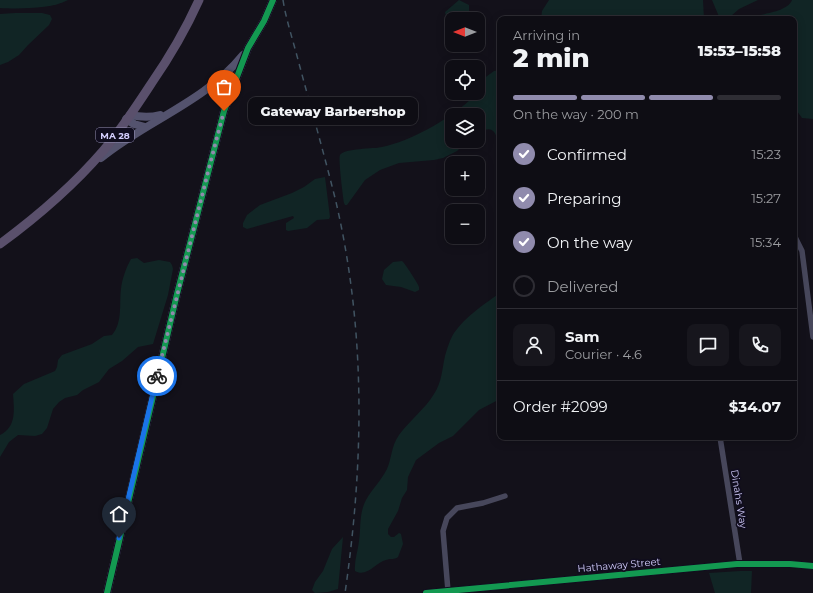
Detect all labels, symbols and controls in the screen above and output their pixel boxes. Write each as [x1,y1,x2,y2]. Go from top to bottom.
north arrow [445,12,485,52]
map controls [445,12,485,244]
text: Arriving in [513,27,580,43]
text: 15:53–15:58 [698,41,781,60]
text: 2 min [513,42,590,74]
button: locate [445,60,485,100]
pin [207,70,241,111]
icon: bag [213,76,235,98]
callout: Gateway Barbershop [248,97,418,125]
text: Gateway Barbershop [260,103,406,119]
text: On the way · 200 m [513,106,639,122]
button: layers [445,108,485,148]
road number: MA 28 [96,128,134,142]
icon: check [513,143,535,165]
text: Confirmed [547,145,627,164]
text: 15:23 [751,146,781,162]
button: + [445,156,485,196]
icon: check [513,187,535,209]
text: Preparing [547,189,622,208]
text: 15:27 [751,190,781,206]
button: − [445,204,485,244]
icon: check [513,231,535,253]
text: On the way [547,233,632,252]
text: 15:34 [750,234,781,250]
text: Delivered [547,277,619,296]
button: person [513,324,555,366]
button: chat [687,324,729,366]
button: phone [739,324,781,366]
text: Sam [565,327,600,346]
text: Courier · 4.6 [565,346,642,362]
courier [137,356,177,396]
icon: bike [146,365,168,387]
text: Order #2099 [513,397,608,416]
text: $34.07 [729,397,781,416]
street label: Dinahs Way [728,469,750,530]
pin [102,497,136,538]
icon: home [108,503,130,525]
street label: Hathaway Street [577,555,661,575]

